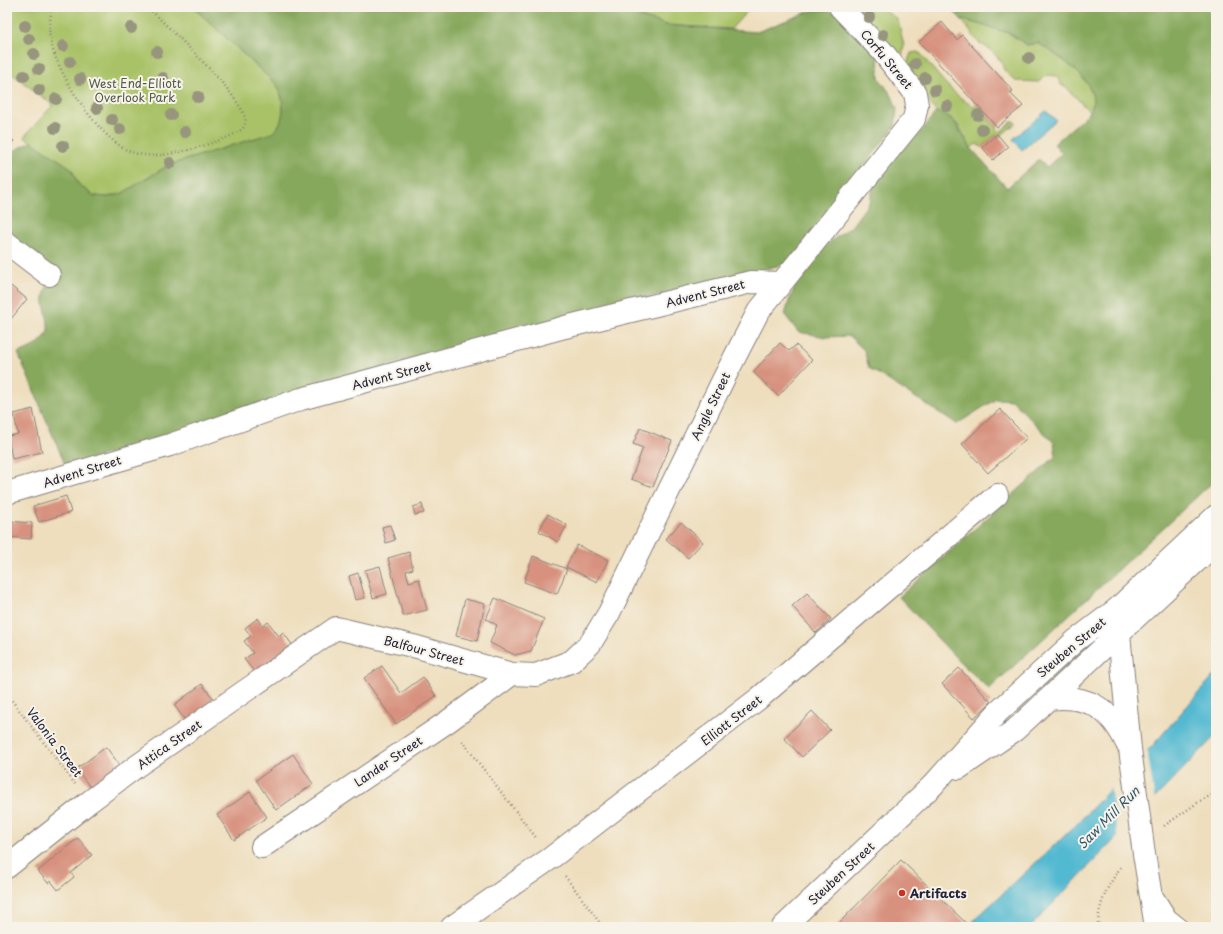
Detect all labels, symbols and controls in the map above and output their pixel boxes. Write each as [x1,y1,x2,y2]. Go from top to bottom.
street label: Corfu Street [857,25,917,93]
park label: West End-Elliott Overlook Park [88,74,182,106]
street label: Advent Street [664,274,747,312]
street label: Advent Street [350,356,433,394]
street label: Angle Street [686,369,734,443]
street label: Advent Street [41,451,123,491]
street label: Steuben Street [1033,613,1110,681]
street label: Balfour Street [382,631,466,669]
street label: Elliott Street [697,690,765,750]
street label: Valonia Street [23,703,87,781]
street label: Attica Street [133,715,205,773]
street label: Lander Street [350,731,426,791]
water label: Saw Mill Run [1073,781,1144,852]
street label: Steuben Street [804,837,878,909]
place label: Artifacts [909,884,967,902]
marker: Artifacts [897,888,907,898]

